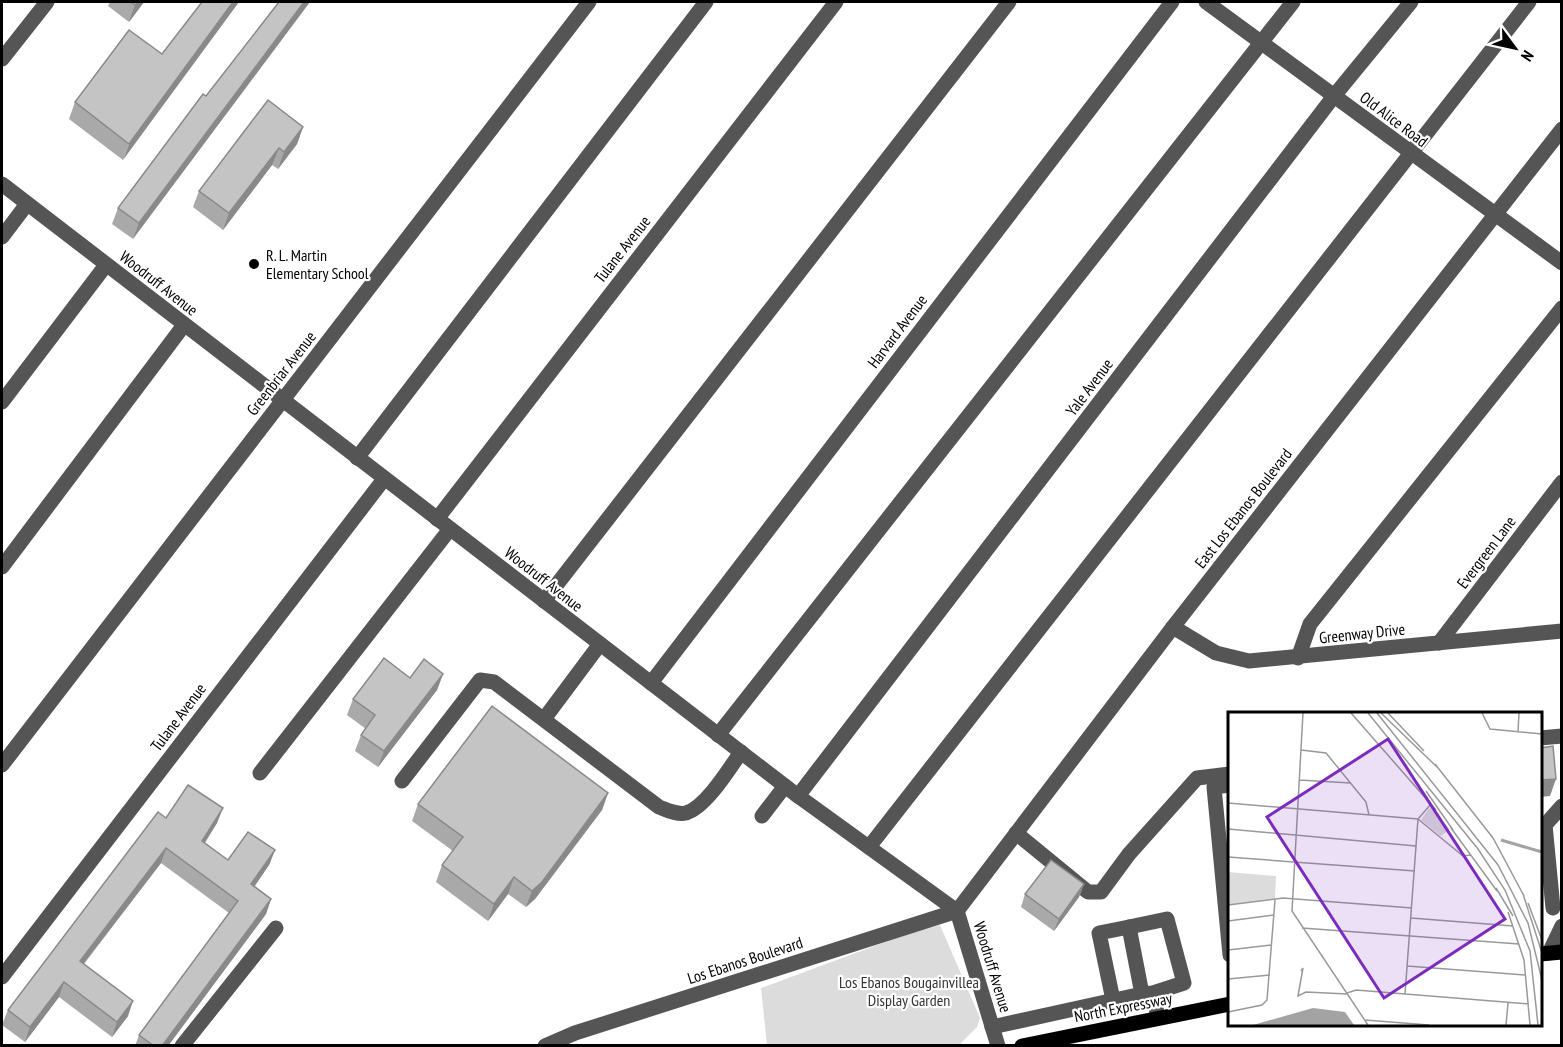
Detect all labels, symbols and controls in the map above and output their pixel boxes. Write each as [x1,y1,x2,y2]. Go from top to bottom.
north arrow [1485,18,1545,78]
text: N [1517,47,1538,65]
street label: Old Alice Road [1356,87,1432,151]
street label: Tulane Avenue [590,211,654,287]
place label: R. L. Martin Elementary School [266,245,369,283]
street label: Woodruff Avenue [116,246,202,320]
marker: R. L. Martin Elementary School [247,257,261,271]
street label: Harvard Avenue [863,290,931,372]
street label: Greenbriar Avenue [242,327,320,419]
street label: Yale Avenue [1061,354,1117,420]
street label: East Los Ebanos Boulevard [1190,444,1296,572]
street label: Evergreen Lane [1452,512,1520,592]
street label: Woodruff Avenue [501,542,587,616]
street label: Greenway Drive [1318,619,1406,647]
street label: Tulane Avenue [146,679,210,755]
inset map [1228,712,1542,1026]
street label: Woodruff Avenue [970,919,1016,1015]
street label: Los Ebanos Boulevard [685,932,805,988]
park label: Los Ebanos Bougainvillea Display Garden [839,972,979,1010]
street label: North Expressway [1072,988,1174,1026]

